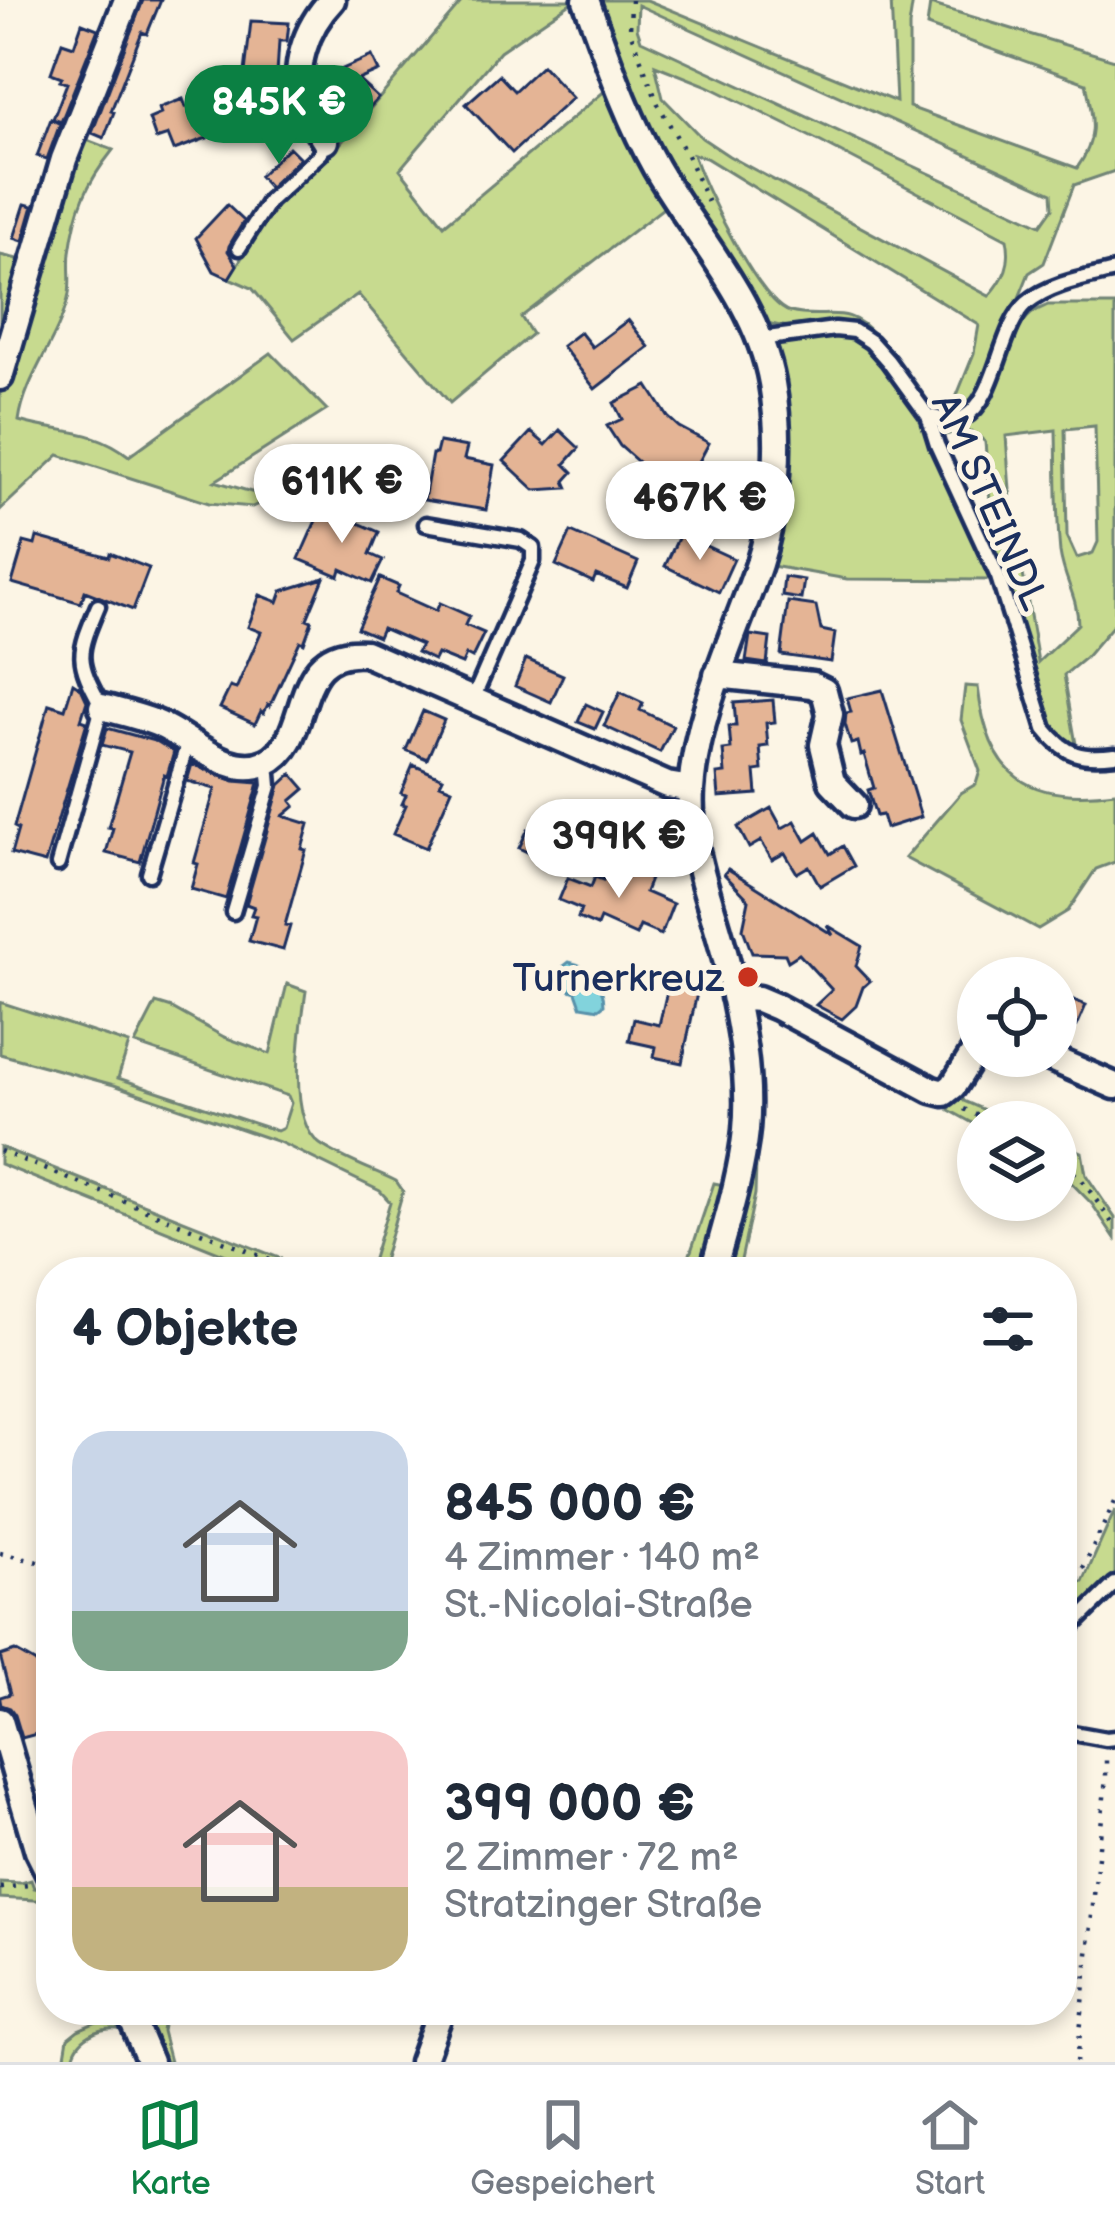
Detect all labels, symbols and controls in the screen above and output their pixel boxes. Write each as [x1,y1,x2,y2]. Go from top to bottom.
pin: 845K € [181,65,377,167]
text: 845K € [211,80,347,127]
street label: AM STEINDL [920,387,1058,618]
pin: 611K € [244,444,440,546]
text: 611K € [281,459,403,506]
pin: 467K € [602,461,798,563]
text: 467K € [633,476,767,523]
pin: 399K € [521,799,717,901]
text: 399K € [552,814,686,861]
place label: Turnerkreuz [513,956,724,1003]
map controls [957,957,1077,1221]
button: locate [957,957,1077,1077]
marker: Turnerkreuz [735,964,761,990]
button: layers [957,1101,1077,1221]
icon: filters [975,1296,1041,1362]
text: 4 Objekte [72,1299,299,1360]
text: 845 000 € [444,1474,695,1535]
icon: home [168,1479,312,1623]
text: 4 Zimmer · 140 m² [444,1535,760,1582]
text: St.-Nicolai-Straße [444,1582,753,1629]
text: 399 000 € [444,1774,695,1835]
icon: home [168,1779,312,1923]
text: 2 Zimmer · 72 m² [444,1835,739,1882]
text: Stratzinger Straße [444,1882,762,1929]
tab: Karte [130,2092,210,2204]
tab: Gespeichert [470,2092,655,2204]
tab: Start [915,2092,985,2204]

